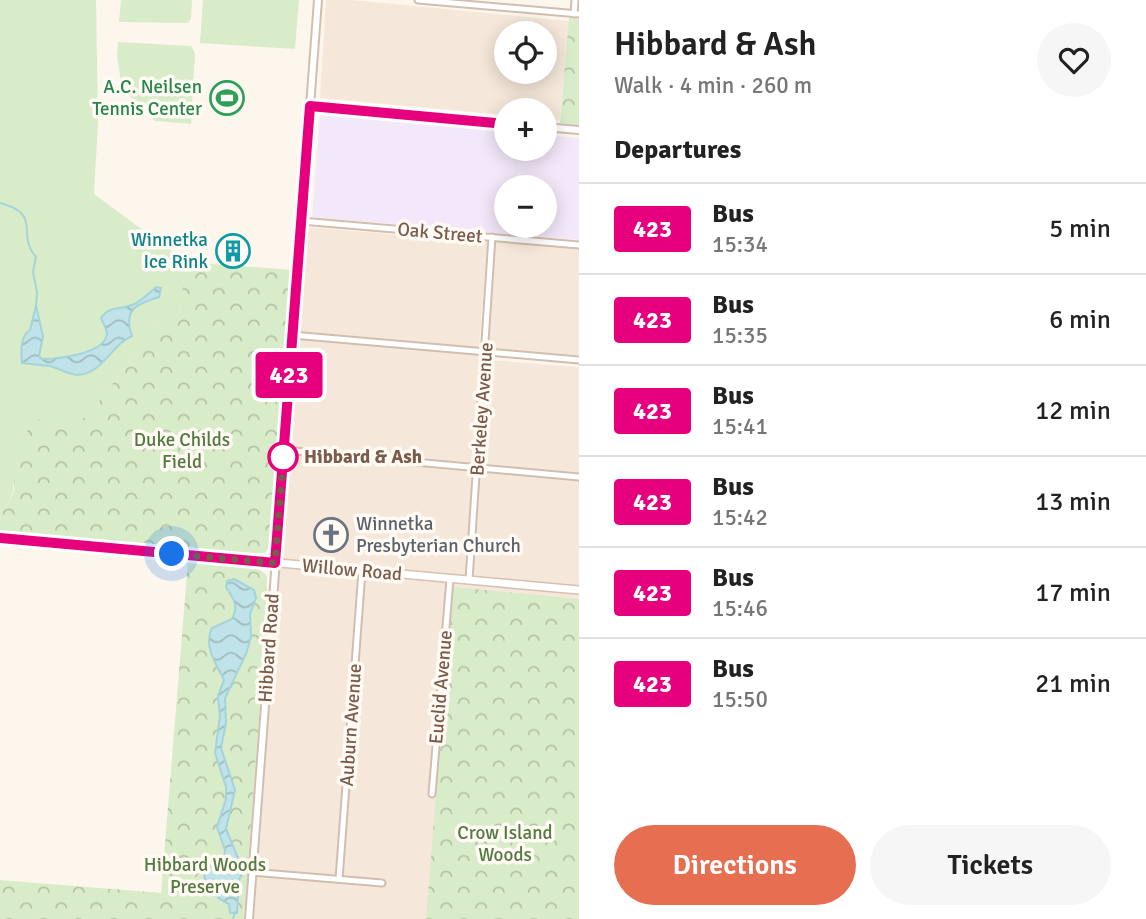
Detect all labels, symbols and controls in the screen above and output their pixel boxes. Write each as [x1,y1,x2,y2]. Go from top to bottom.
map controls [494,21,557,238]
button: locate [494,21,557,84]
button: heart [1037,23,1111,97]
text: Hibbard & Ash [614,24,816,65]
text: Walk · 4 min · 260 m [614,71,812,100]
place label: A.C. Neilsen Tennis Center [92,75,202,121]
sports icon: A.C. Neilsen Tennis Center [208,79,246,117]
button: + [494,98,557,161]
text: Departures [614,134,741,166]
button: − [494,175,557,238]
text: Bus [712,198,754,230]
text: 5 min [1049,213,1111,245]
text: 423 [633,214,672,244]
street label: Oak Street [397,217,484,249]
place label: Winnetka Ice Rink [131,228,208,274]
text: 15:34 [712,230,768,259]
building icon: Winnetka Ice Rink [214,232,252,270]
text: Bus [712,289,754,321]
text: 6 min [1049,304,1111,336]
text: 423 [633,305,672,335]
text: 15:35 [712,321,768,350]
street label: Berkeley Avenue [465,341,499,477]
line badge: 423 [249,352,329,398]
text: 423 [270,360,308,390]
text: Bus [712,380,754,412]
text: 12 min [1035,395,1111,427]
text: 423 [633,396,672,426]
text: 15:41 [712,412,768,441]
park label: Duke Childs Field [134,428,230,474]
marker: Hibbard & Ash [268,442,298,472]
place label: Hibbard & Ash [304,445,422,469]
text: Bus [712,471,754,503]
text: 13 min [1035,486,1111,518]
text: 423 [633,487,672,517]
text: 15:42 [712,503,768,532]
place label: Winnetka Presbyterian Church [356,512,521,558]
church icon: Winnetka Presbyterian Church [312,516,350,554]
your location [154,536,189,571]
street label: Willow Road [301,554,403,586]
text: Bus [712,562,754,594]
text: 17 min [1035,577,1111,609]
text: 423 [633,578,672,608]
street label: Hibbard Road [253,593,285,703]
text: 15:46 [712,594,768,623]
street label: Euclid Avenue [424,629,458,745]
text: Bus [712,653,754,685]
street label: Auburn Avenue [335,663,367,787]
text: 21 min [1035,668,1111,700]
text: 423 [633,669,672,699]
text: 15:50 [712,685,768,714]
park label: Crow Island Woods [457,821,553,867]
button: Directions [614,825,856,905]
button: Tickets [870,825,1111,905]
park label: Hibbard Woods Preserve [144,853,266,899]

